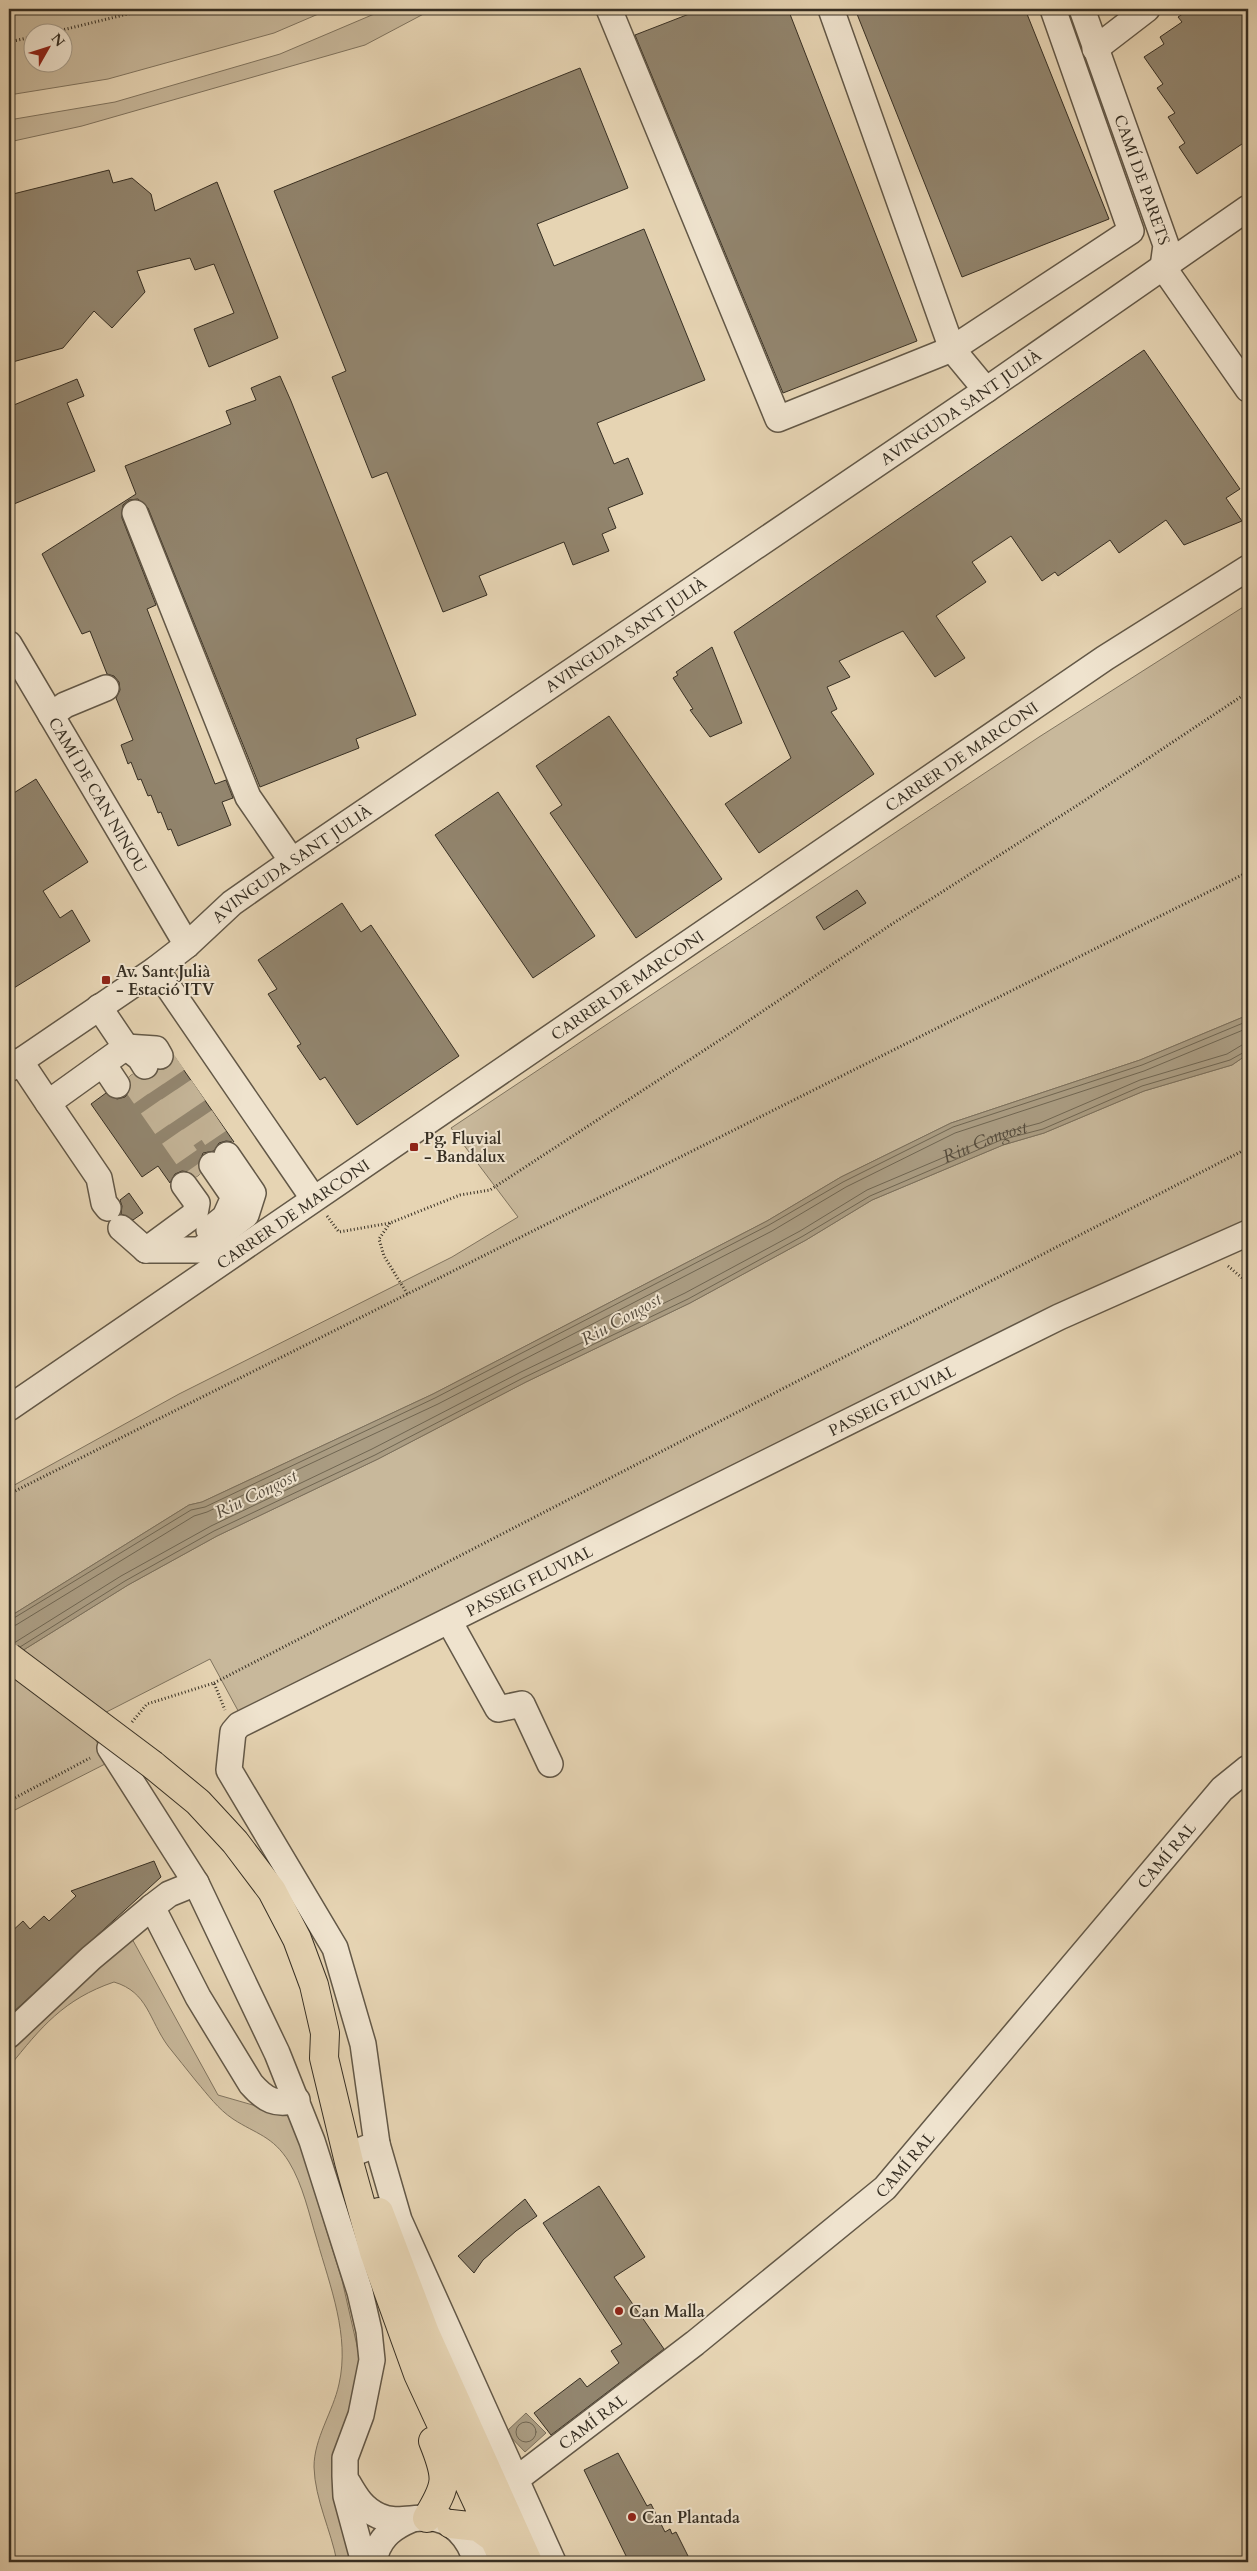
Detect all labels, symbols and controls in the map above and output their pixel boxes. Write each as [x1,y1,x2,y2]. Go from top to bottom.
north arrow [22,22,72,72]
text: N [47,29,69,51]
street label: CAMÍ DE PARETS [1108,112,1175,248]
street label: AVINGUDA SANT JULIÀ [876,344,1047,471]
street label: AVINGUDA SANT JULIÀ [541,572,712,698]
street label: CARRER DE MARCONI [881,697,1043,817]
street label: CAMÍ DE CAN NINOU [43,713,152,877]
street label: AVINGUDA SANT JULIÀ [208,800,377,928]
street label: CARRER DE MARCONI [547,926,709,1046]
place label: Av. Sant Julià - Estació ITV [116,961,215,1001]
marker: Av. Sant Julià - Estació ITV [100,974,112,986]
water label: Riu Congost [939,1115,1031,1170]
place label: Pg. Fluvial - Bandalux [424,1128,506,1168]
marker: Pg. Fluvial - Bandalux [408,1141,420,1153]
street label: CARRER DE MARCONI [213,1154,374,1275]
water label: Riu Congost [576,1287,667,1352]
street label: PASSEIG FLUVIAL [825,1360,960,1442]
water label: Riu Congost [211,1463,302,1525]
street label: PASSEIG FLUVIAL [462,1540,597,1622]
street label: CAMÍ RAL [1133,1818,1202,1894]
street label: CAMÍ RAL [871,2127,940,2203]
place label: Can Malla [629,2301,705,2323]
marker: Can Malla [613,2305,625,2317]
street label: CAMÍ RAL [554,2389,632,2455]
place label: Can Plantada [642,2507,740,2529]
marker: Can Plantada [626,2511,638,2523]

